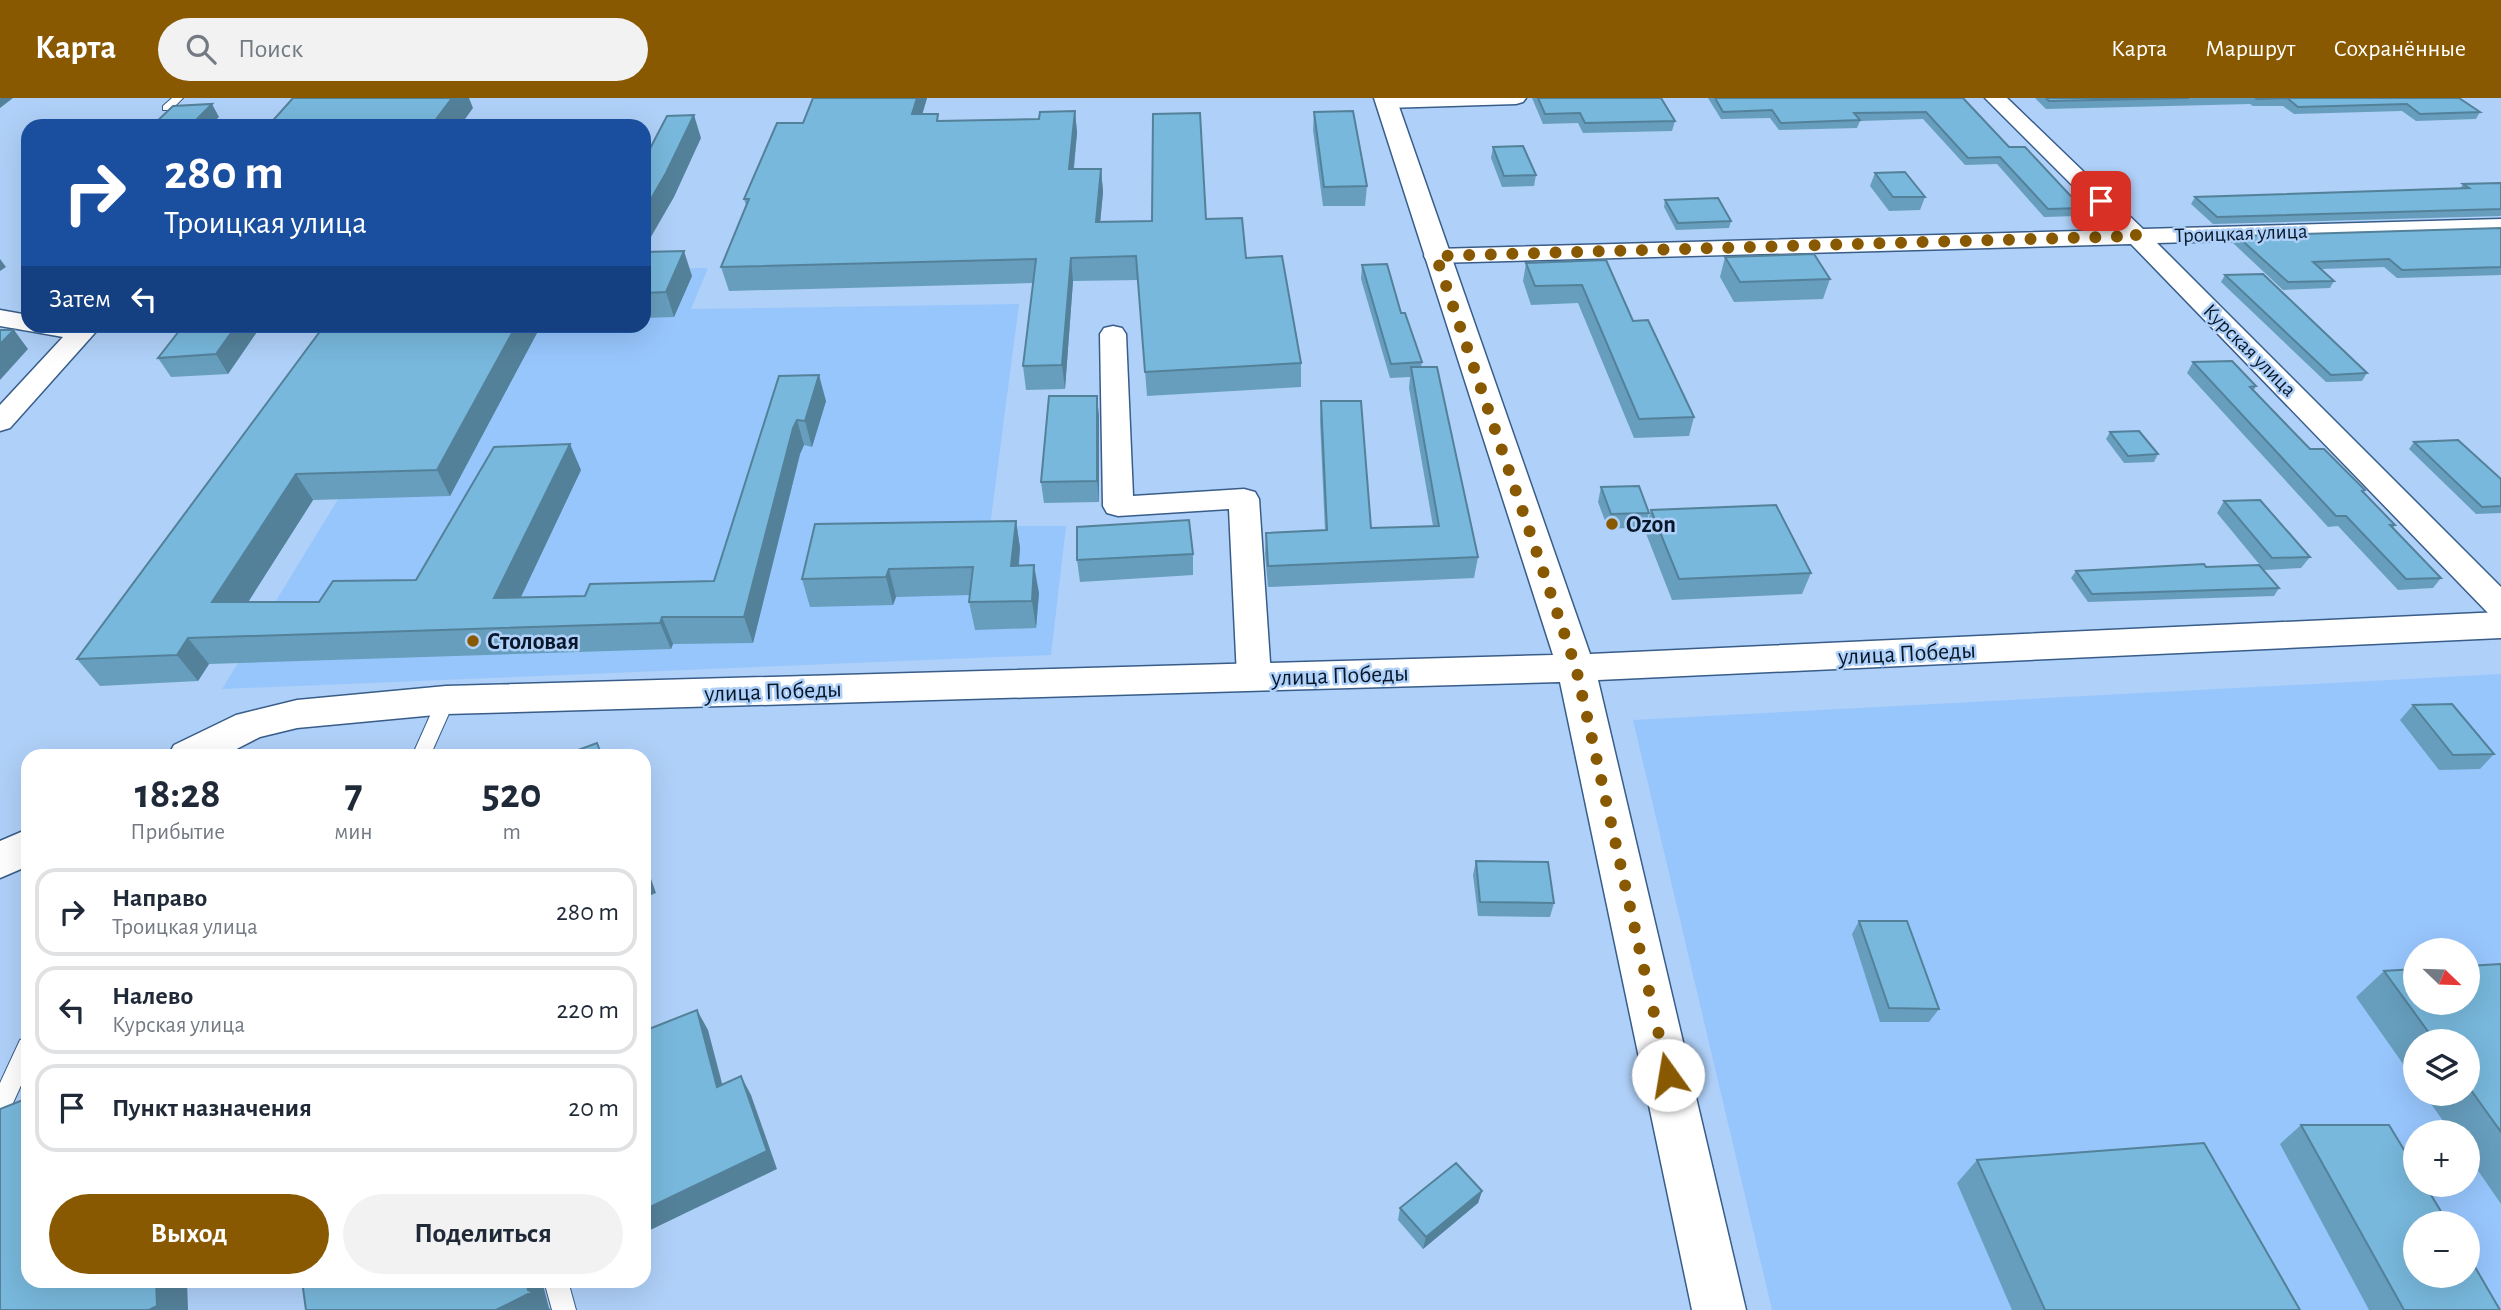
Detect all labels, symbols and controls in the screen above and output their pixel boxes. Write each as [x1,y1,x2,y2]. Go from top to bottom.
search box [158,18,648,81]
icon: search [182,30,220,68]
text: Карта [35,32,116,65]
text: Поиск [238,36,303,62]
text: Карта [2111,37,2167,61]
text: Маршрут [2205,37,2295,61]
text: Сохранённые [2333,37,2466,61]
icon: right [49,147,140,238]
text: 280 m [164,149,284,198]
pin [2071,171,2131,231]
icon: arrive [2082,182,2120,220]
text: Троицкая улица [164,207,367,239]
street label: Троицкая улица [2174,221,2308,246]
icon: left [125,280,163,318]
text: Затем [49,286,111,312]
street label: Курская улица [2199,300,2300,401]
place label: Ozon [1626,513,1676,537]
marker: Ozon [1604,516,1620,532]
place label: Столовая [487,630,579,654]
marker: Столовая [465,633,481,649]
street label: улица Победы [1837,638,1977,670]
street label: улица Победы [1270,662,1409,690]
street label: улица Победы [703,678,842,706]
text: 18:28 [135,773,221,815]
text: 7 [344,773,363,815]
text: 520 [482,773,542,815]
text: Прибытие [130,821,225,844]
text: мин [334,821,373,844]
text: m [503,821,521,844]
text: Направо [112,885,207,911]
icon: right [53,893,91,931]
text: 280 m [556,899,619,925]
text: Троицкая улица [112,916,258,939]
north arrow [2403,938,2480,1015]
map controls [2403,938,2480,1288]
text: Налево [112,983,193,1009]
icon: left [53,991,91,1029]
text: 220 m [557,997,619,1023]
text: Курская улица [112,1014,245,1037]
button: layers [2403,1029,2480,1106]
position arrow [1631,1038,1705,1112]
icon: arrive [53,1089,91,1127]
text: Пункт назначения [112,1095,312,1121]
text: 20 m [568,1095,619,1121]
button: + [2403,1120,2480,1197]
button: Выход [49,1194,329,1274]
button: Поделиться [343,1194,623,1274]
button: − [2403,1211,2480,1288]

